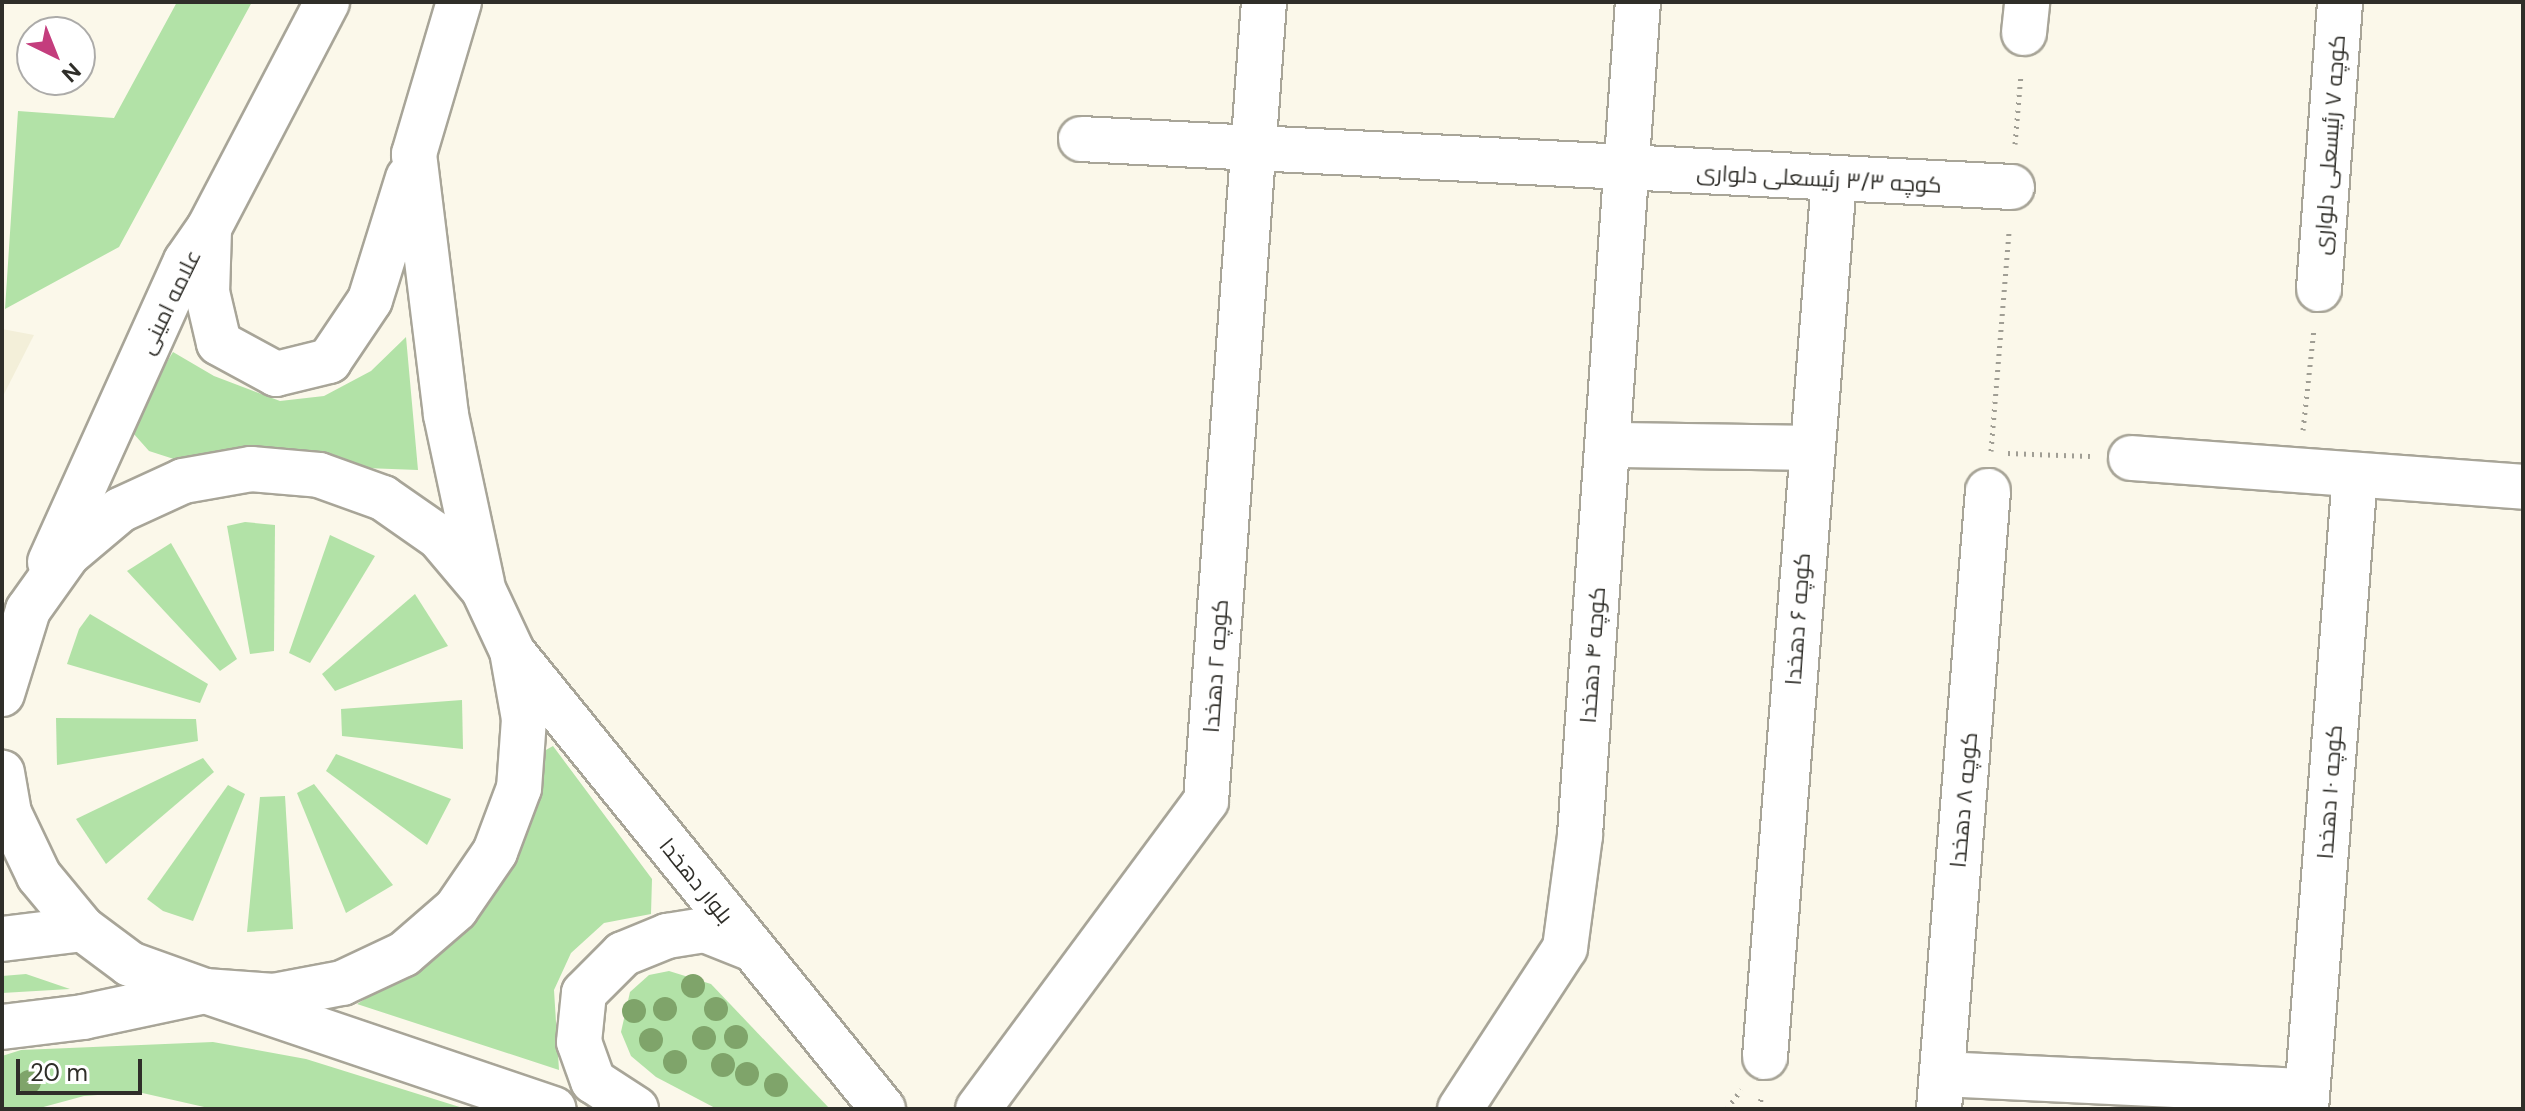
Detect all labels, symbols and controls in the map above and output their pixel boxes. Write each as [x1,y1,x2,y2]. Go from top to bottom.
north arrow [16,16,96,96]
street label: کوچه ۷ رئیسعلی دلواری [2309,34,2351,256]
text: N [56,56,87,89]
street label: کوچه ۳/۳ رئیسعلی دلواری [1696,159,1942,199]
street label: علامه امینی [133,245,207,359]
street label: کوچه ۶ دهخدا [1780,552,1816,686]
street label: کوچه ۴ دهخدا [1575,586,1611,724]
street label: کوچه ۲ دهخدا [1198,598,1234,734]
street label: کوچه ۱۰ دهخدا [2312,724,2348,860]
street label: کوچه ۸ دهخدا [1945,731,1983,869]
street label: بلوار دهخدا [654,833,738,929]
scale bar [20,1043,146,1093]
text: 20 m [30,1057,88,1088]

